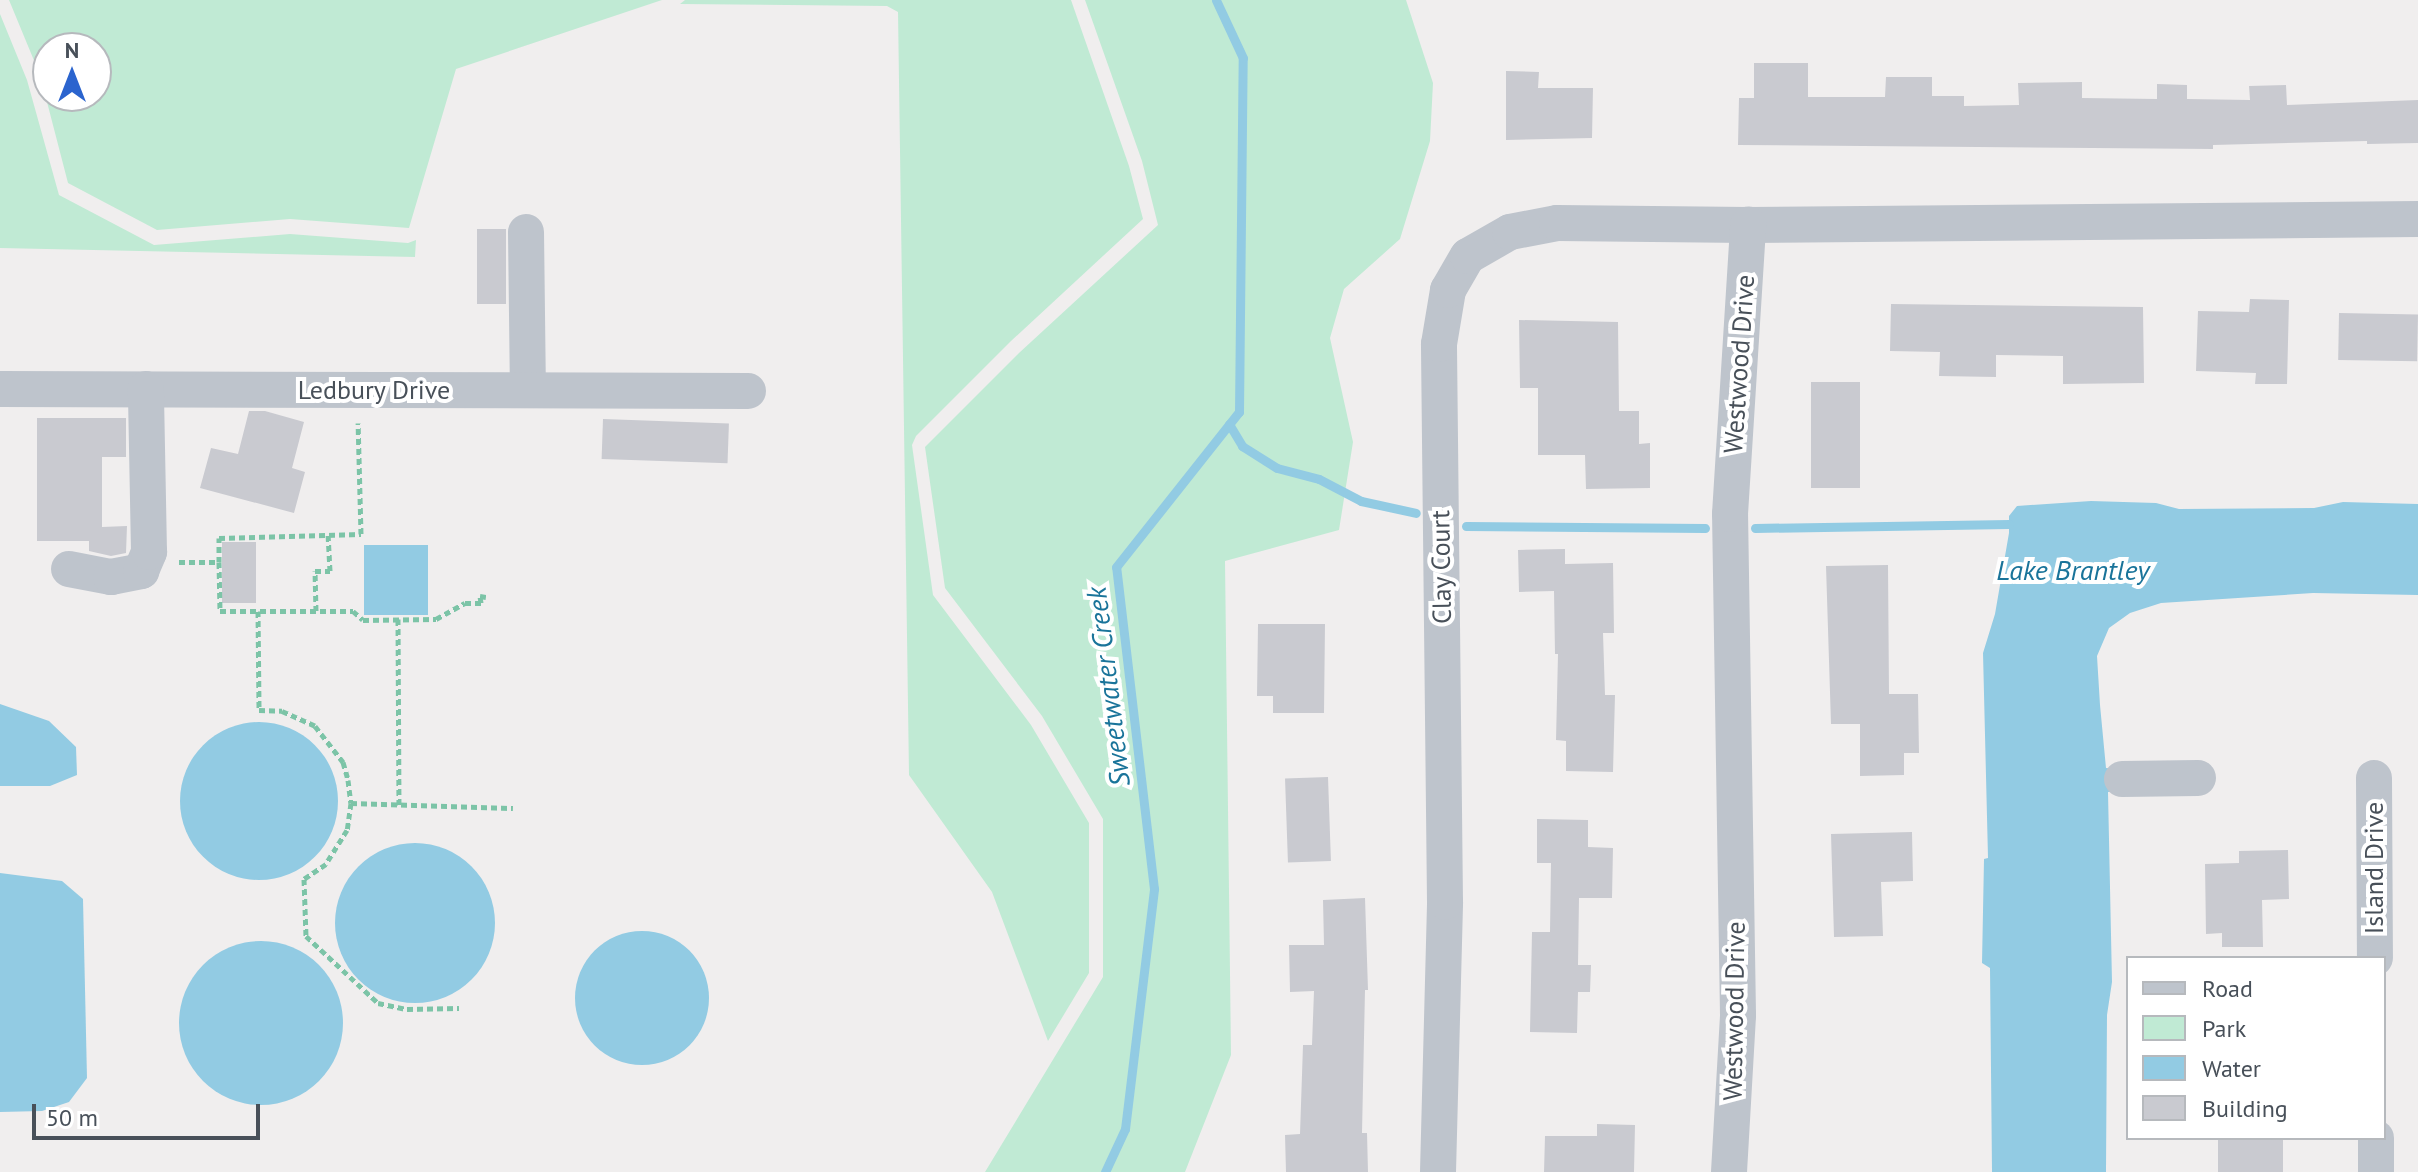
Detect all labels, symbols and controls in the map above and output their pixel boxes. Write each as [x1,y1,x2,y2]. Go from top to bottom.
north arrow [32,32,112,112]
text: N [65,36,79,64]
street label: Westwood Drive [1717,273,1761,455]
street label: Ledbury Drive [297,374,451,406]
street label: Clay Court [1424,509,1458,625]
water label: Lake Brantley [1996,553,2150,587]
water label: Sweetwater Creek [1079,585,1137,789]
street label: Island Drive [2358,802,2390,934]
street label: Westwood Drive [1717,921,1751,1101]
legend [2126,956,2386,1140]
text: Road [2202,973,2253,1004]
text: Park [2202,1013,2246,1044]
text: Water [2202,1053,2261,1084]
scale bar [36,1088,264,1138]
text: Building [2202,1093,2288,1124]
text: 50 m [46,1102,98,1133]

